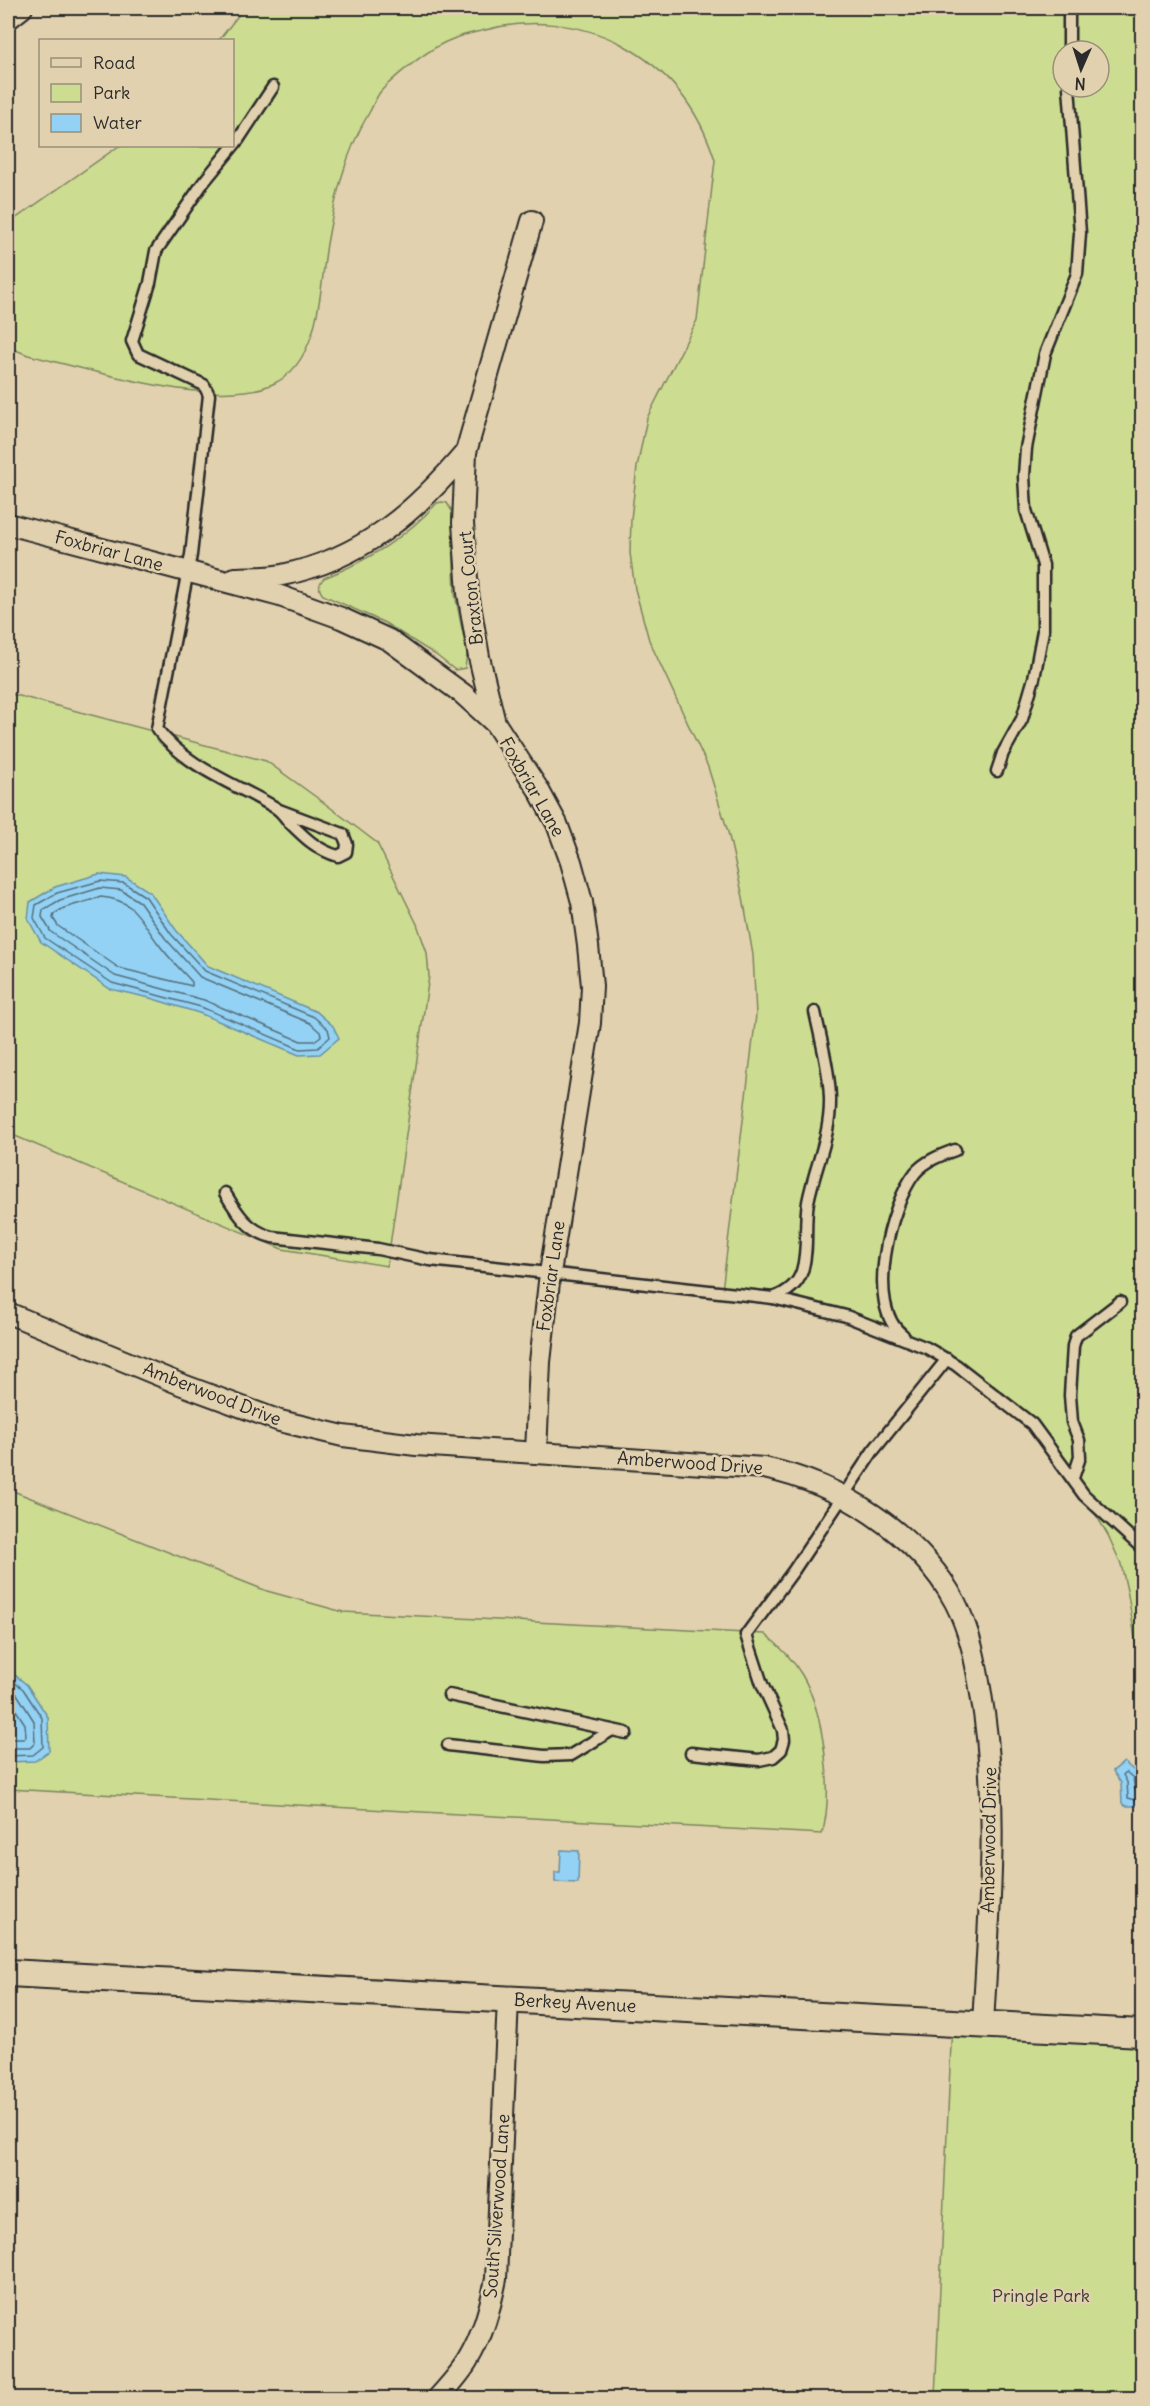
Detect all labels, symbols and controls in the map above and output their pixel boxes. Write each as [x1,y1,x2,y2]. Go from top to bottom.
legend [39,39,234,147]
north arrow [1051,39,1111,99]
text: Road [93,51,136,74]
text: N [1074,74,1086,94]
text: Park [93,81,130,104]
text: Water [93,111,143,134]
street label: Foxbriar Lane [52,525,166,576]
street label: Braxton Court [453,530,488,646]
street label: Foxbriar Lane [495,733,570,841]
street label: Foxbriar Lane [531,1219,570,1333]
street label: Amberwood Drive [140,1357,285,1430]
street label: Amberwood Drive [616,1446,764,1479]
street label: Amberwood Drive [976,1767,1001,1913]
street label: Berkey Avenue [513,1988,637,2017]
street label: South Silverwood Lane [479,2113,514,2299]
park label: Pringle Park [992,2284,1090,2307]

